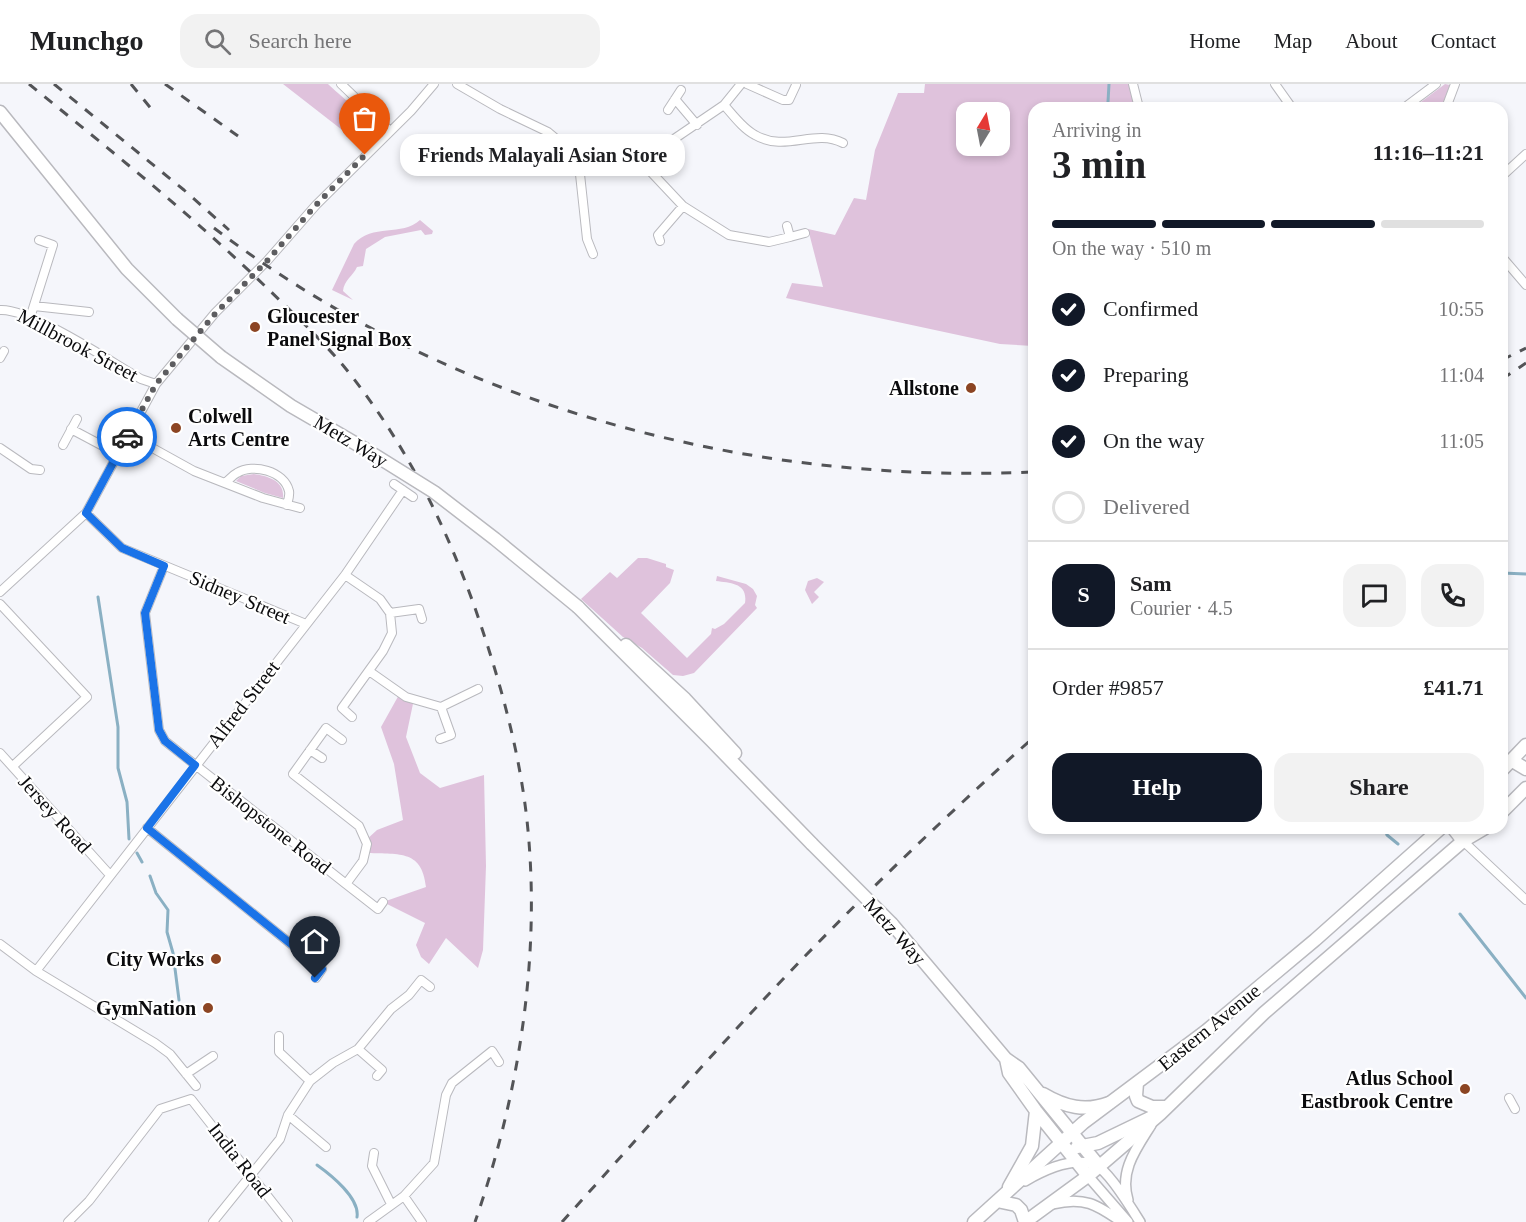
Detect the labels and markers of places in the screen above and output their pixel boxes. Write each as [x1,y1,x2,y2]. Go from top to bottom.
pin [339,93,390,155]
callout: Friends Malayali Asian Store [401,134,686,176]
place label: Gloucester Panel Signal Box [267,305,411,351]
marker: Gloucester Panel Signal Box [248,320,262,334]
place label: Allstone [889,377,959,399]
marker: Allstone [964,381,978,395]
place label: Colwell Arts Centre [188,405,289,450]
marker: Colwell Arts Centre [169,421,183,435]
pin [289,916,340,978]
place label: City Works [106,948,204,971]
marker: City Works [209,952,223,966]
place label: GymNation [96,997,196,1020]
marker: GymNation [201,1001,215,1015]
place label: Atlus School Eastbrook Centre [1301,1067,1453,1112]
marker: Atlus School Eastbrook Centre [1458,1082,1472,1096]

